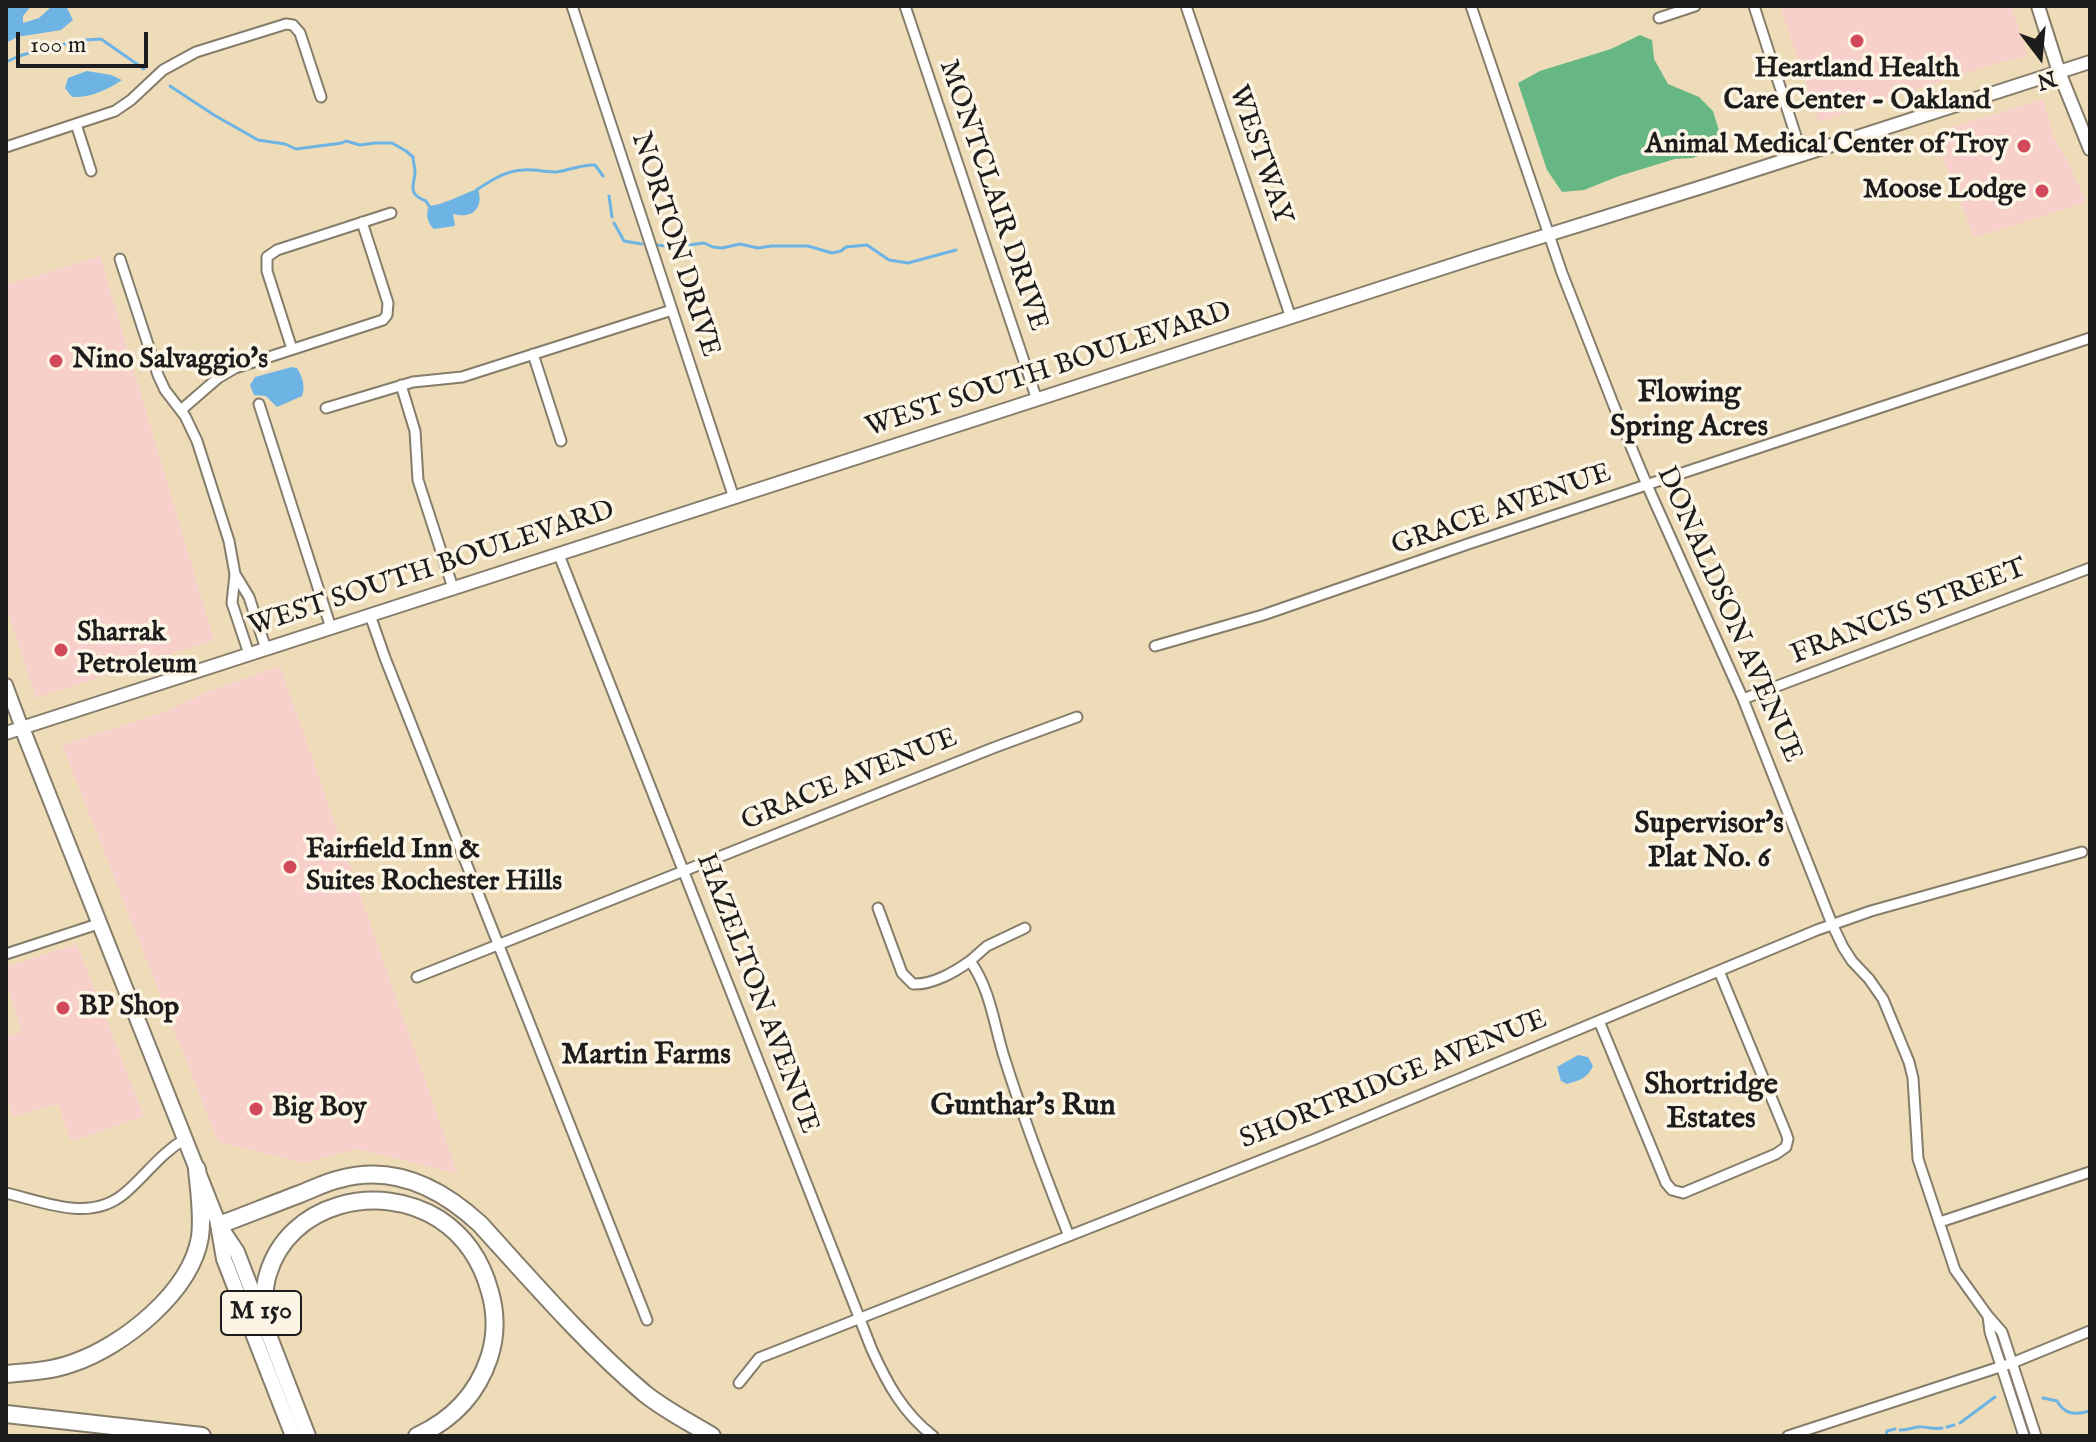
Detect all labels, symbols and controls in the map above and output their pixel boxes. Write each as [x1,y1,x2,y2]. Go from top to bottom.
scale bar [20,16,152,66]
north arrow [2000,16,2080,96]
text: 100 m [30,30,86,61]
marker: Heartland Health Care Center - Oakland [1848,32,1866,50]
place label: Heartland Health Care Center - Oakland [1724,53,1990,119]
street label: MONTCLAIR DRIVE [930,56,1054,336]
text: N [2034,63,2060,95]
street label: WESTWAY [1220,81,1298,229]
street label: NORTON DRIVE [622,128,726,362]
place label: Animal Medical Center of Troy [1645,129,2008,163]
marker: Animal Medical Center of Troy [2015,137,2033,155]
place label: Moose Lodge [1863,174,2026,208]
marker: Moose Lodge [2033,182,2051,200]
street label: WEST SOUTH BOULEVARD [862,296,1236,446]
place label: Nino Salvaggio's [72,344,268,378]
marker: Nino Salvaggio's [47,352,65,370]
district label: Flowing Spring Acres [1610,377,1768,448]
street label: GRACE AVENUE [1388,458,1616,564]
street label: DONALDSON AVENUE [1647,462,1809,768]
street label: WEST SOUTH BOULEVARD [245,495,619,645]
street label: FRANCIS STREET [1787,553,2031,673]
place label: Sharrak Petroleum [77,617,197,683]
marker: Sharrak Petroleum [52,641,70,659]
street label: GRACE AVENUE [737,722,963,840]
district label: Supervisor's Plat No. 6 [1634,808,1784,878]
place label: Fairfield Inn & Suites Rochester Hills [306,834,562,900]
street label: HAZELTON AVENUE [687,849,825,1139]
marker: Fairfield Inn & Suites Rochester Hills [281,858,299,876]
place label: BP Shop [79,991,179,1025]
marker: BP Shop [54,999,72,1017]
street label: SHORTRIDGE AVENUE [1235,1004,1553,1158]
district label: Martin Farms [561,1039,731,1075]
district label: Shortridge Estates [1644,1069,1778,1140]
district label: Gunthar's Run [931,1090,1115,1126]
place label: Big Boy [272,1092,366,1126]
marker: Big Boy [247,1100,265,1118]
road number: M 150 [221,1291,301,1335]

